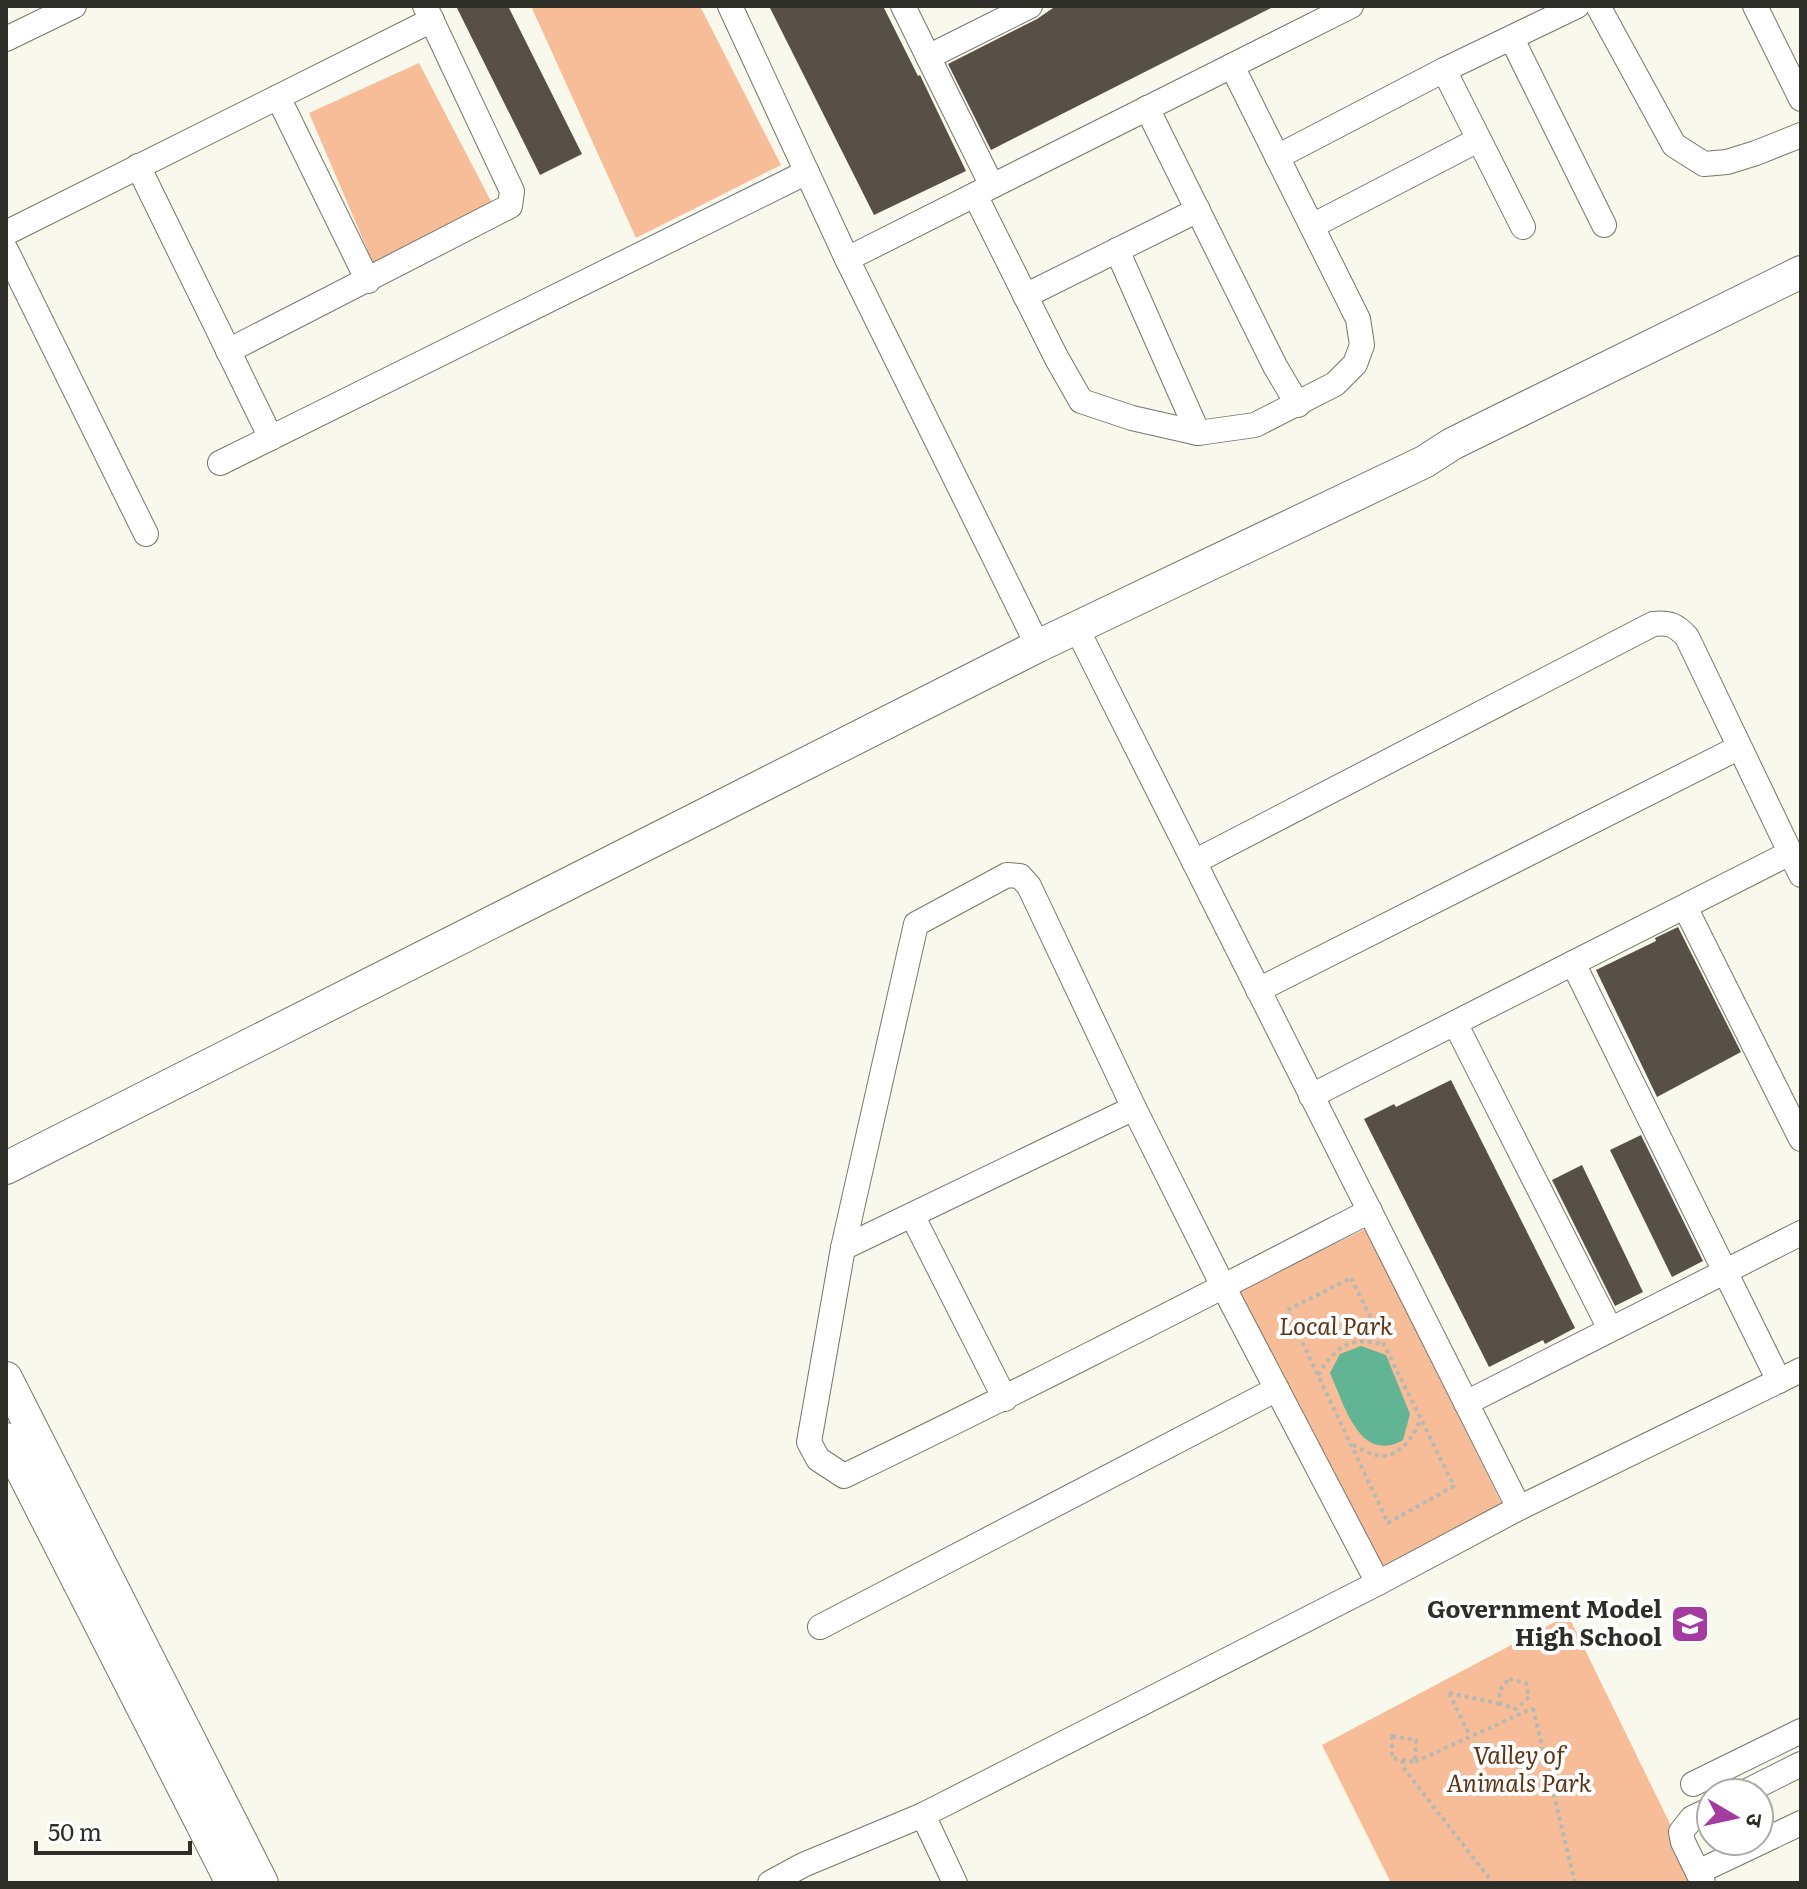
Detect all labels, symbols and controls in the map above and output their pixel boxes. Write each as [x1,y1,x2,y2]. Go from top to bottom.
park label: Local Park [1279,1307,1394,1342]
place label: Government Model High School [1427,1590,1662,1653]
school or university icon: Government Model High School [1669,1603,1711,1645]
park label: Valley of Animals Park [1446,1736,1593,1799]
north arrow [1695,1777,1775,1857]
scale bar [36,1805,190,1855]
text: उ [1739,1811,1774,1830]
text: 50 m [48,1813,102,1848]

